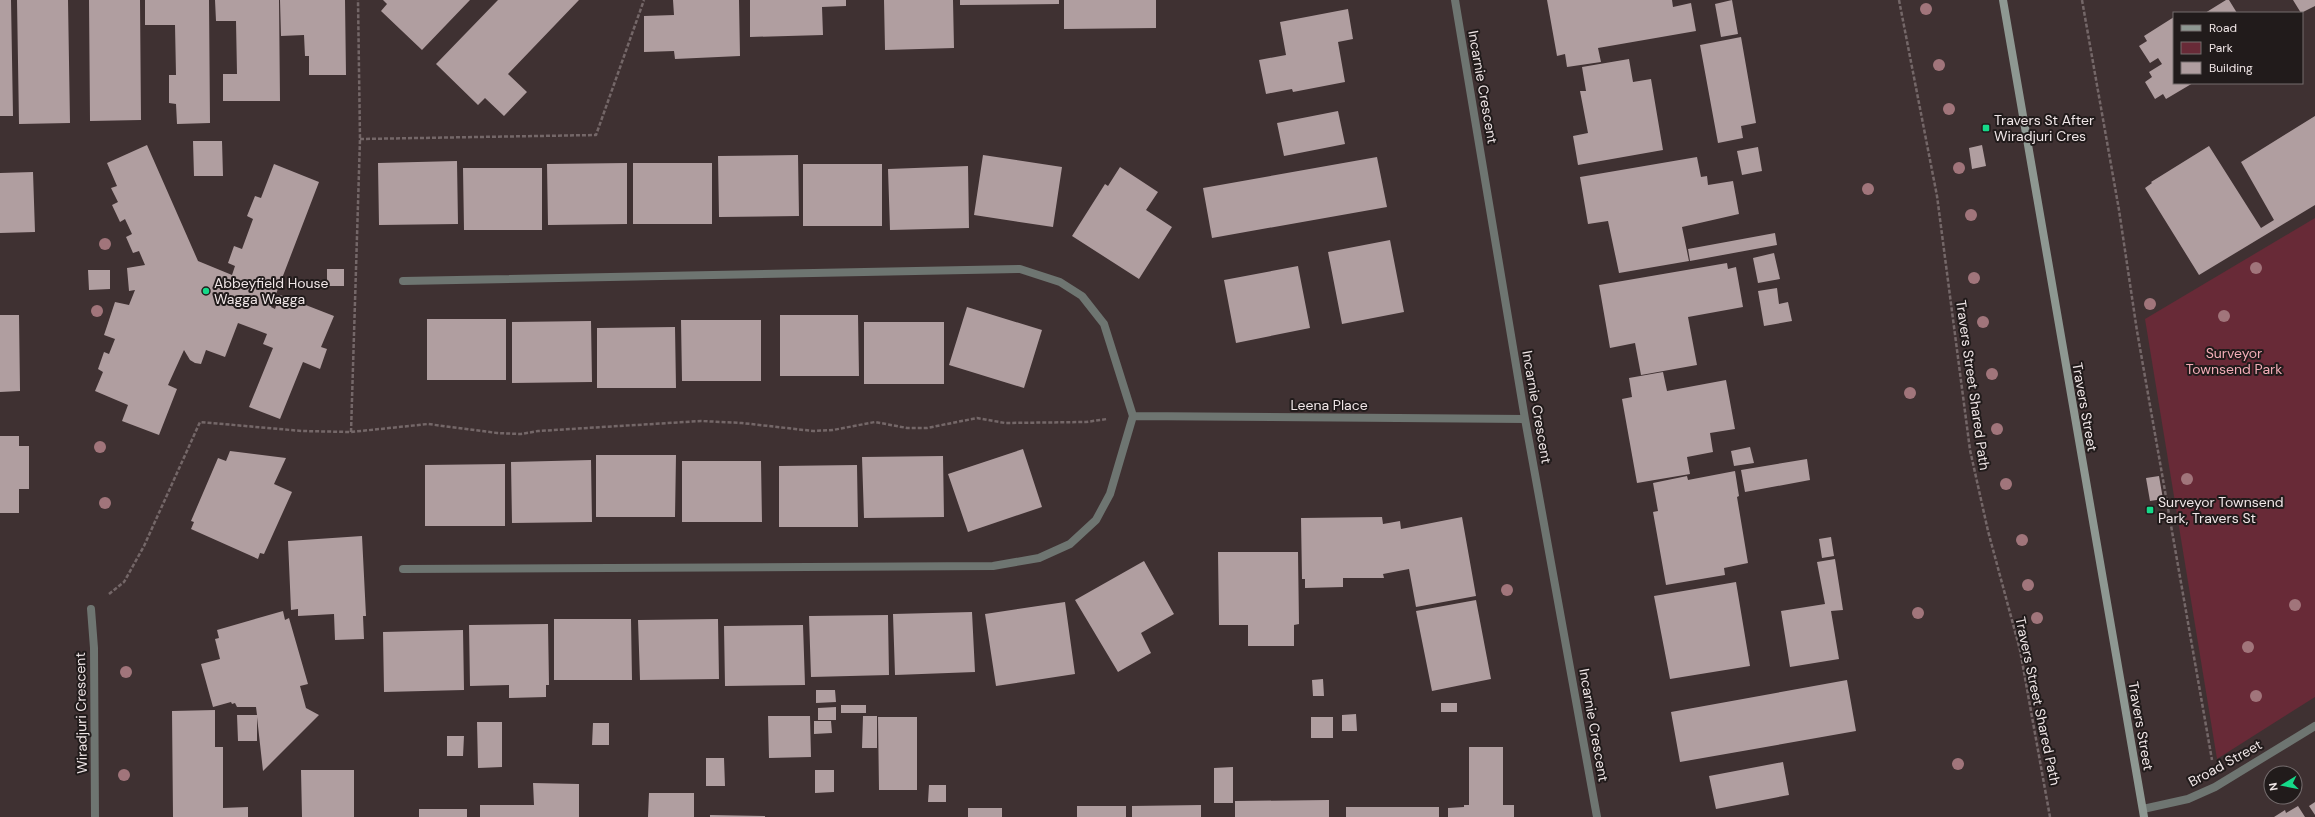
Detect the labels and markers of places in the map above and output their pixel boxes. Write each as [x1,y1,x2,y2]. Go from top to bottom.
place label: Travers St After Wiradjuri Cres [1994,111,2094,145]
marker: Travers St After Wiradjuri Cres [1981,123,1991,133]
place label: Abbeyfield House Wagga Wagga [214,274,329,308]
marker: Abbeyfield House Wagga Wagga [201,286,211,296]
place label: Surveyor Townsend Park, Travers St [2158,493,2284,527]
marker: Surveyor Townsend Park, Travers St [2145,505,2155,515]

